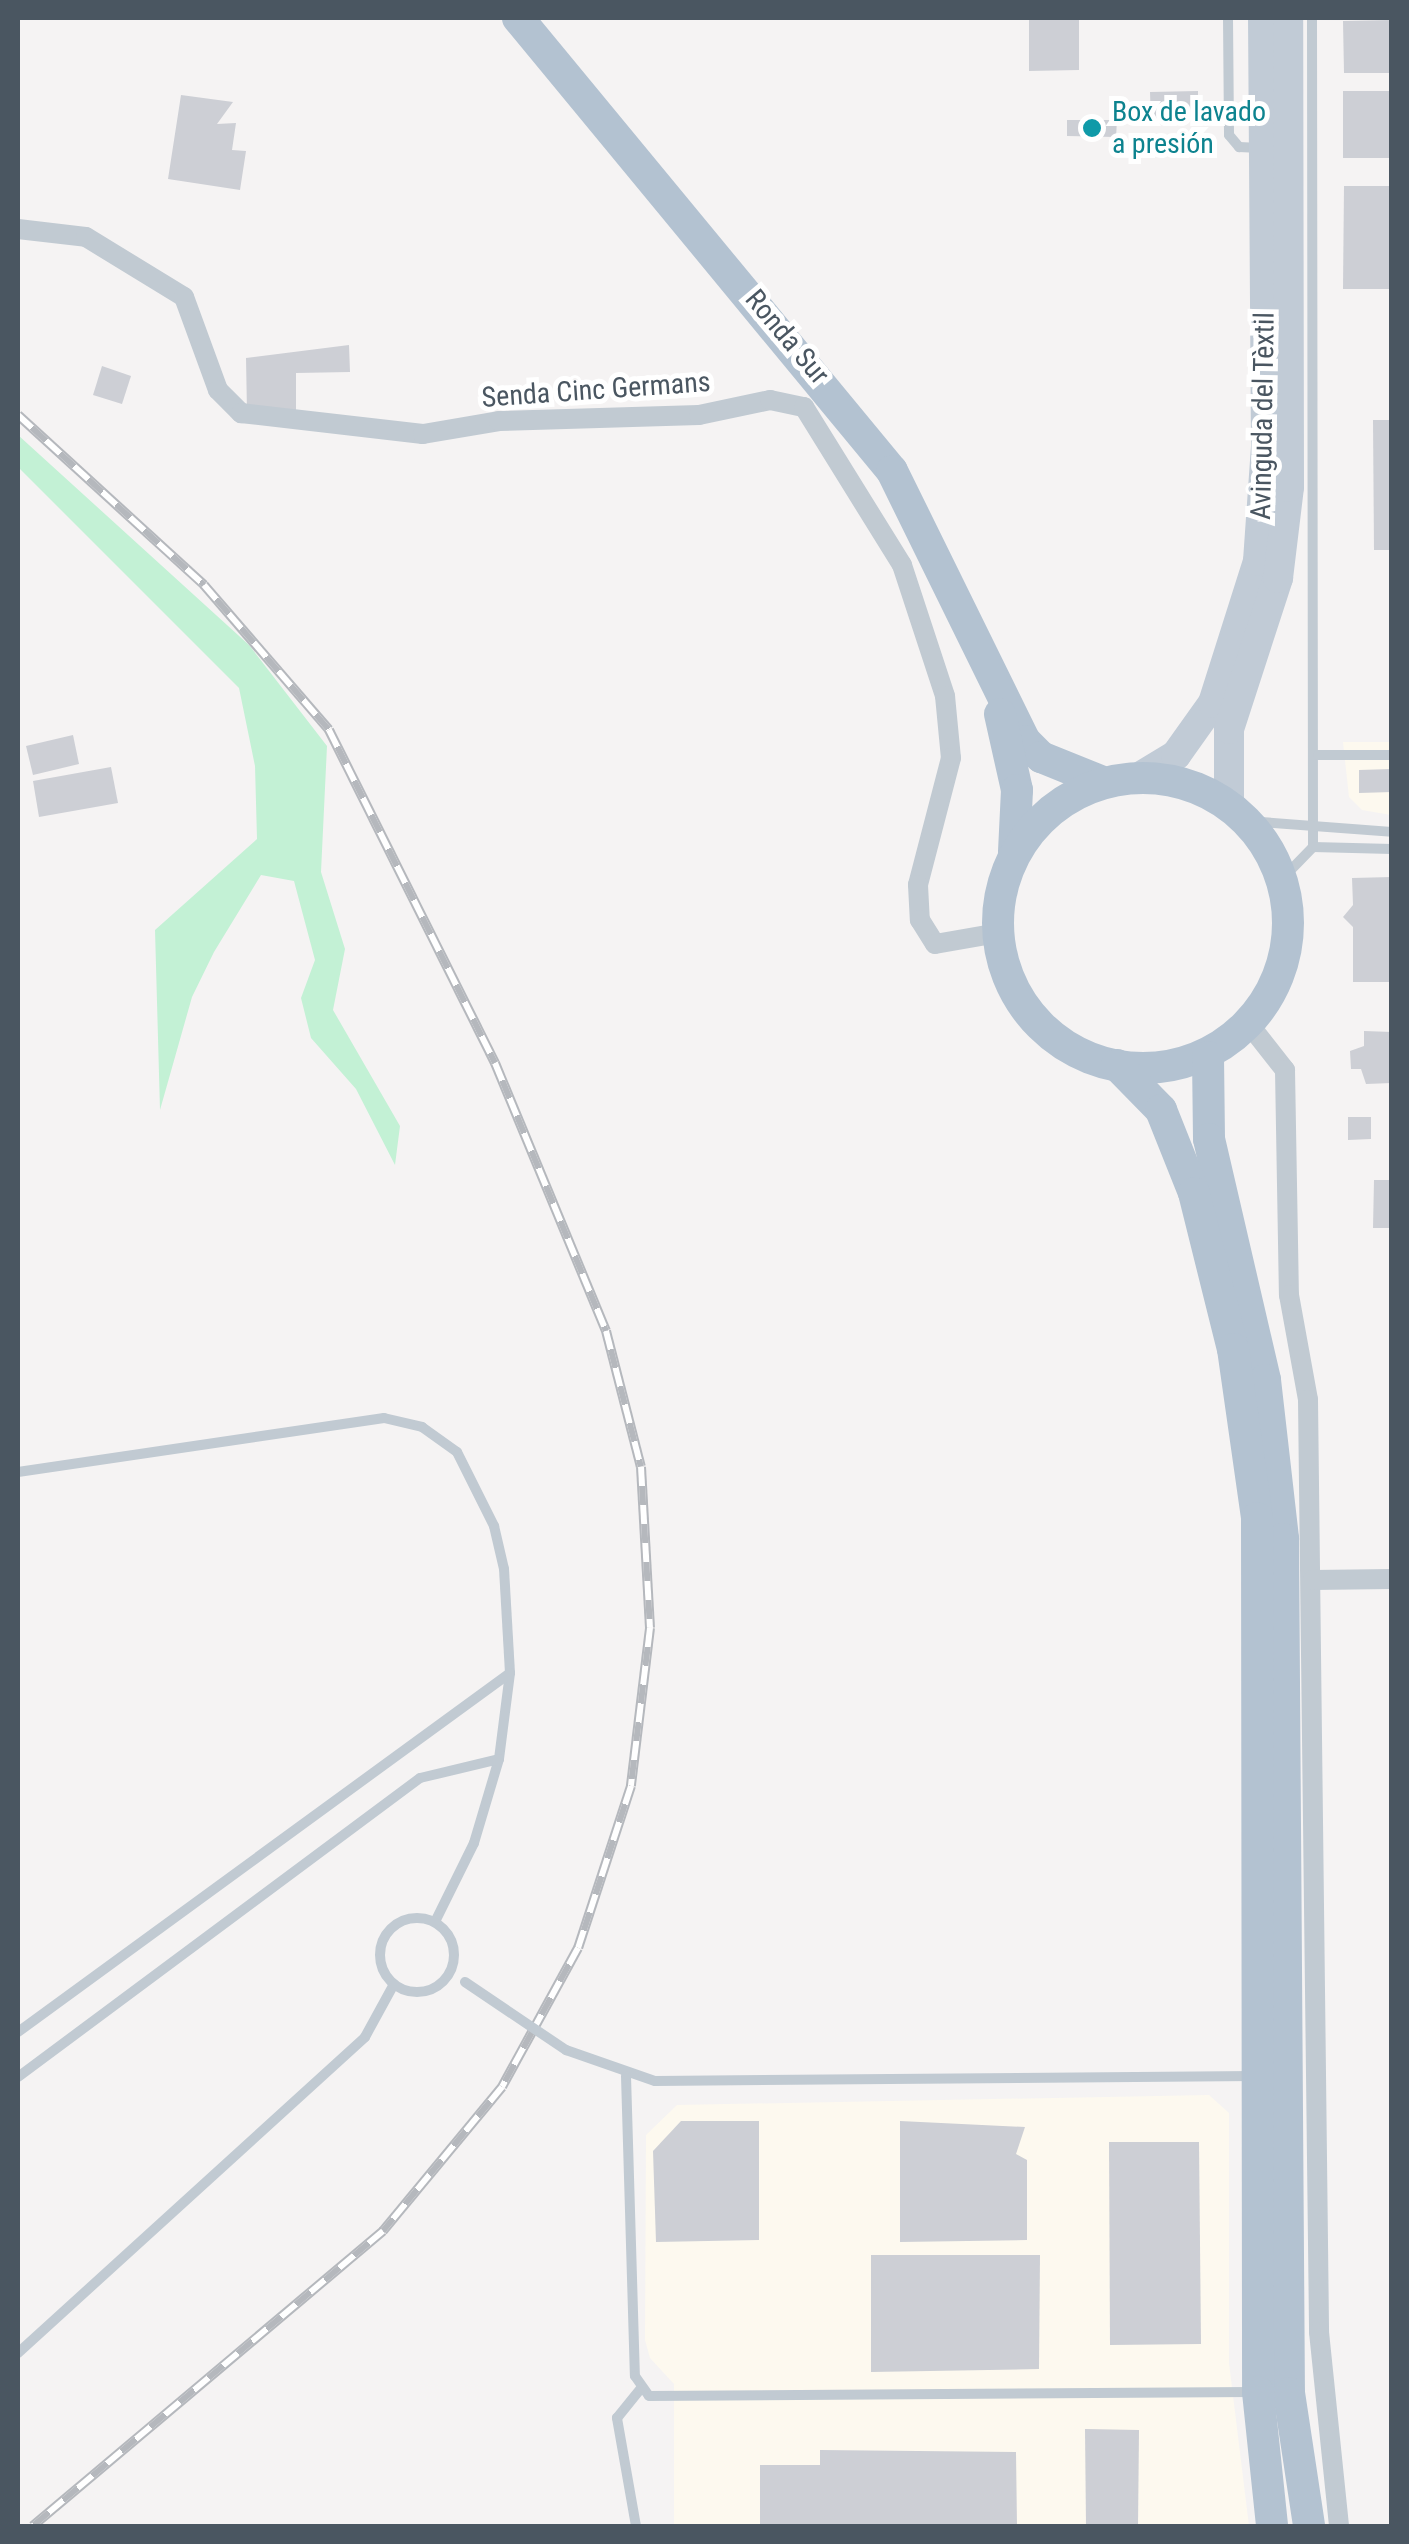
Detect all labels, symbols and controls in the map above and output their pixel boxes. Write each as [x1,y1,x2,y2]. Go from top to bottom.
place label: Box de lavado a presión [1112,95,1266,161]
marker: Box de lavado a presión [1081,117,1103,139]
street label: Ronda Sur [738,283,836,391]
street label: Avinguda del Tèxtil [1244,312,1282,520]
street label: Senda Cinc Germans [481,365,711,415]

